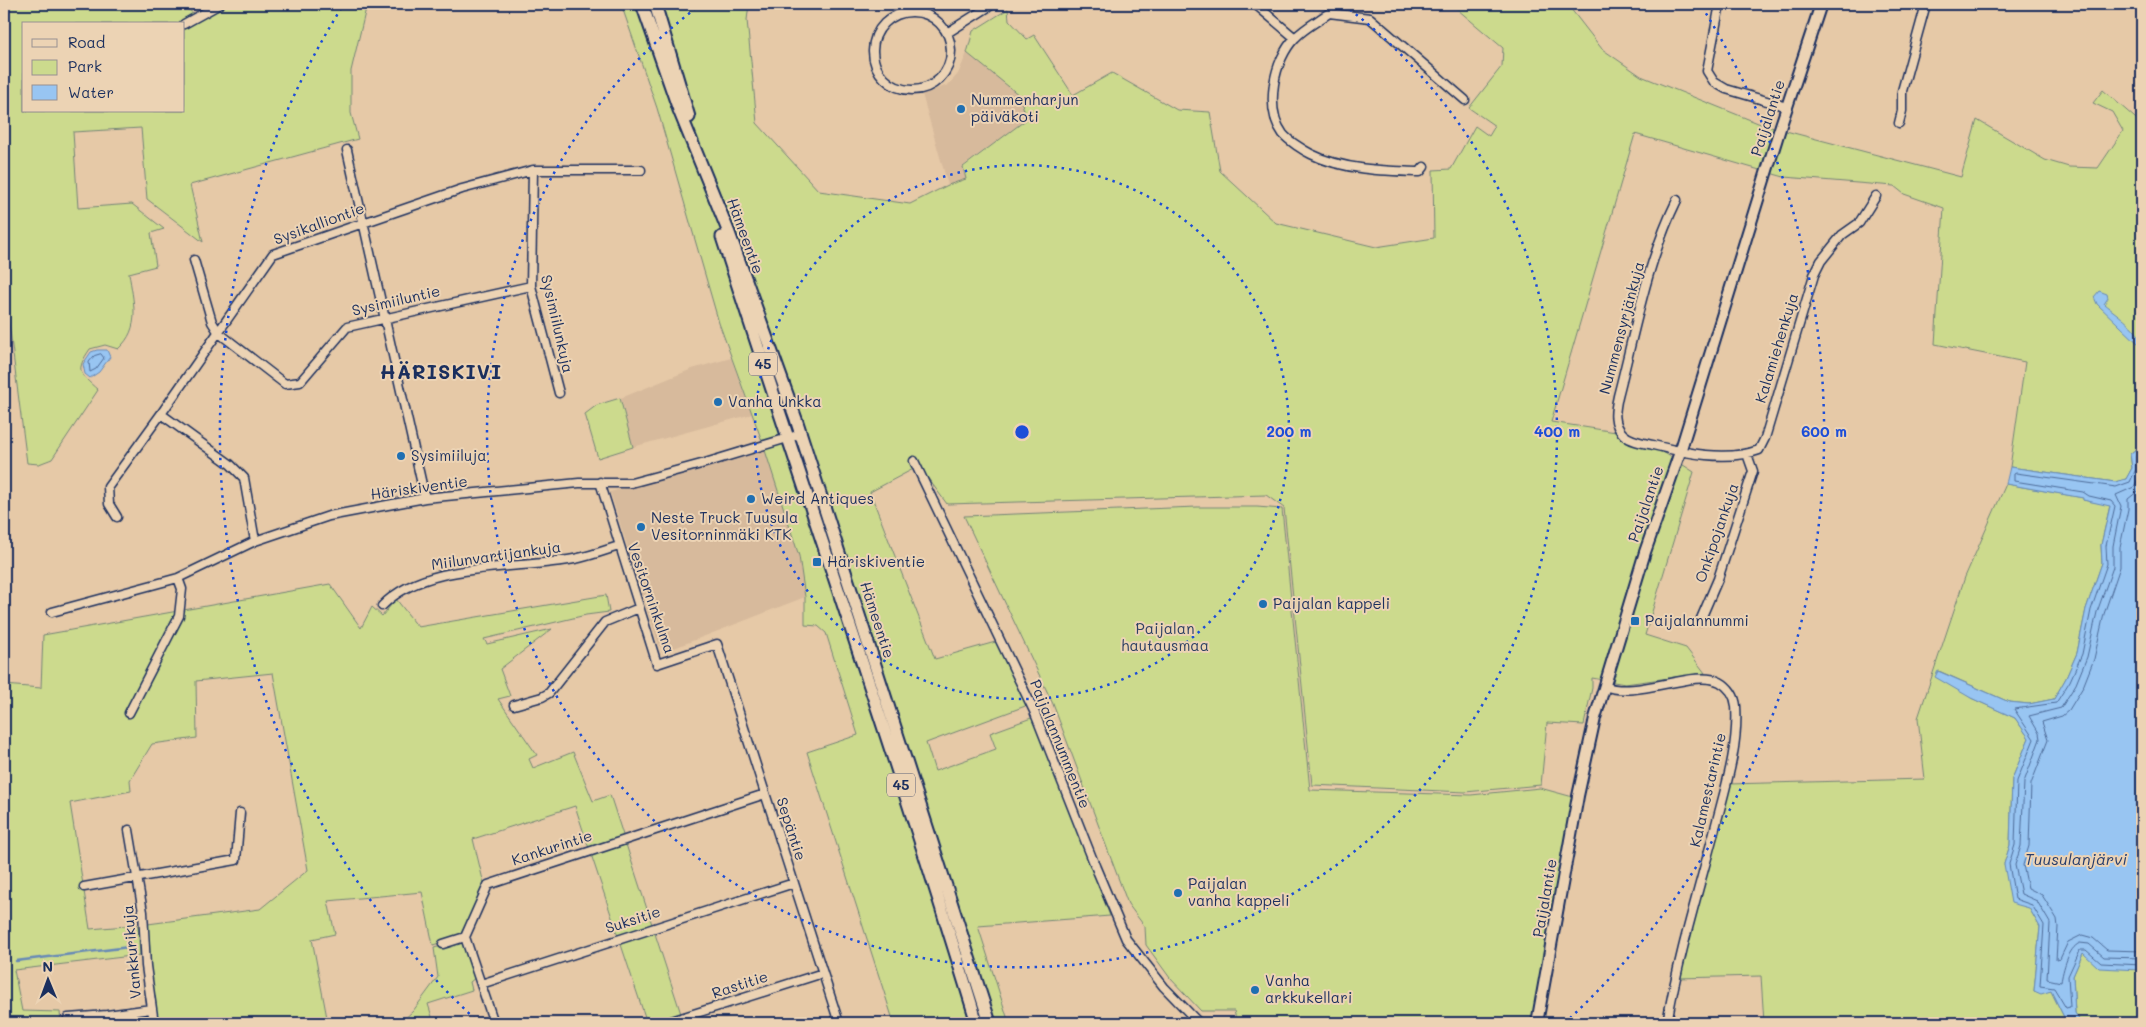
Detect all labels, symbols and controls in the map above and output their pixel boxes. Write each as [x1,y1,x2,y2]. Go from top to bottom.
legend [22,22,185,112]
text: Road [68,32,105,52]
text: Park [68,56,102,76]
street label: Paijalantie [1745,77,1789,159]
text: Water [68,82,114,102]
place label: Nummenharjun päiväkoti [971,89,1079,126]
marker: Nummenharjun päiväkoti [955,103,967,115]
street label: Hämeentie [723,195,769,276]
street label: Sysikalliontie [270,197,367,249]
street label: Nummensyrjänkuja [1594,259,1648,396]
street label: Sysimiilunkuja [537,273,579,375]
street label: Sysimiiluntie [350,280,442,320]
street label: Kalamiehenkuja [1750,290,1802,405]
road number: 45 [749,352,777,376]
district label: HÄRISKIVI [380,358,502,384]
place label: Vanha Unkka [728,391,822,411]
marker: Vanha Unkka [712,396,724,408]
text: 200 m [1267,421,1312,441]
text: 400 m [1534,421,1580,441]
text: 600 m [1801,421,1847,441]
centre of rings [1013,423,1031,441]
place label: Sysimiiluja [411,445,487,465]
marker: Sysimiiluja [395,450,407,462]
street label: Paijalantie [1623,463,1667,544]
street label: Häriskiventie [369,470,469,504]
street label: Onkipojankuja [1690,480,1742,585]
place label: Weird Antiques [761,488,874,508]
marker: Weird Antiques [745,493,757,505]
place label: Neste Truck Tuusula Vesitorninmäki KTK [651,507,798,544]
marker: Neste Truck Tuusula Vesitorninmäki KTK [635,521,647,533]
street label: Miilunvartijankuja [430,536,562,574]
street label: Vesitorninkulma [624,539,680,656]
place label: Häriskiventie [827,551,925,571]
marker: Häriskiventie [811,556,823,568]
street label: Hämeentie [856,579,900,661]
place label: Paijalan kappeli [1273,593,1390,613]
marker: Paijalan kappeli [1257,598,1269,610]
place label: Paijalannummi [1645,610,1749,630]
marker: Paijalannummi [1629,615,1641,627]
park label: Paijalan hautausmaa [1121,618,1209,655]
street label: Paijalannummentie [1026,676,1096,811]
street label: Kalamestarintie [1684,731,1730,849]
road number: 45 [887,774,915,796]
street label: Sepäntie [772,795,812,863]
street label: Kankurintie [509,825,595,870]
water label: Tuusulanjärvi [2025,848,2127,869]
street label: Paijalantie [1527,857,1561,939]
place label: Paijalan vanha kappeli [1188,873,1290,910]
marker: Paijalan vanha kappeli [1172,887,1184,899]
street label: Suksitie [603,901,663,937]
street label: Vankkurikuja [117,904,145,1000]
north arrow [22,954,72,1004]
text: N [42,957,53,976]
street label: Rastitie [709,966,770,1003]
place label: Vanha arkkukellari [1265,970,1352,1007]
marker: Vanha arkkukellari [1249,984,1261,996]

